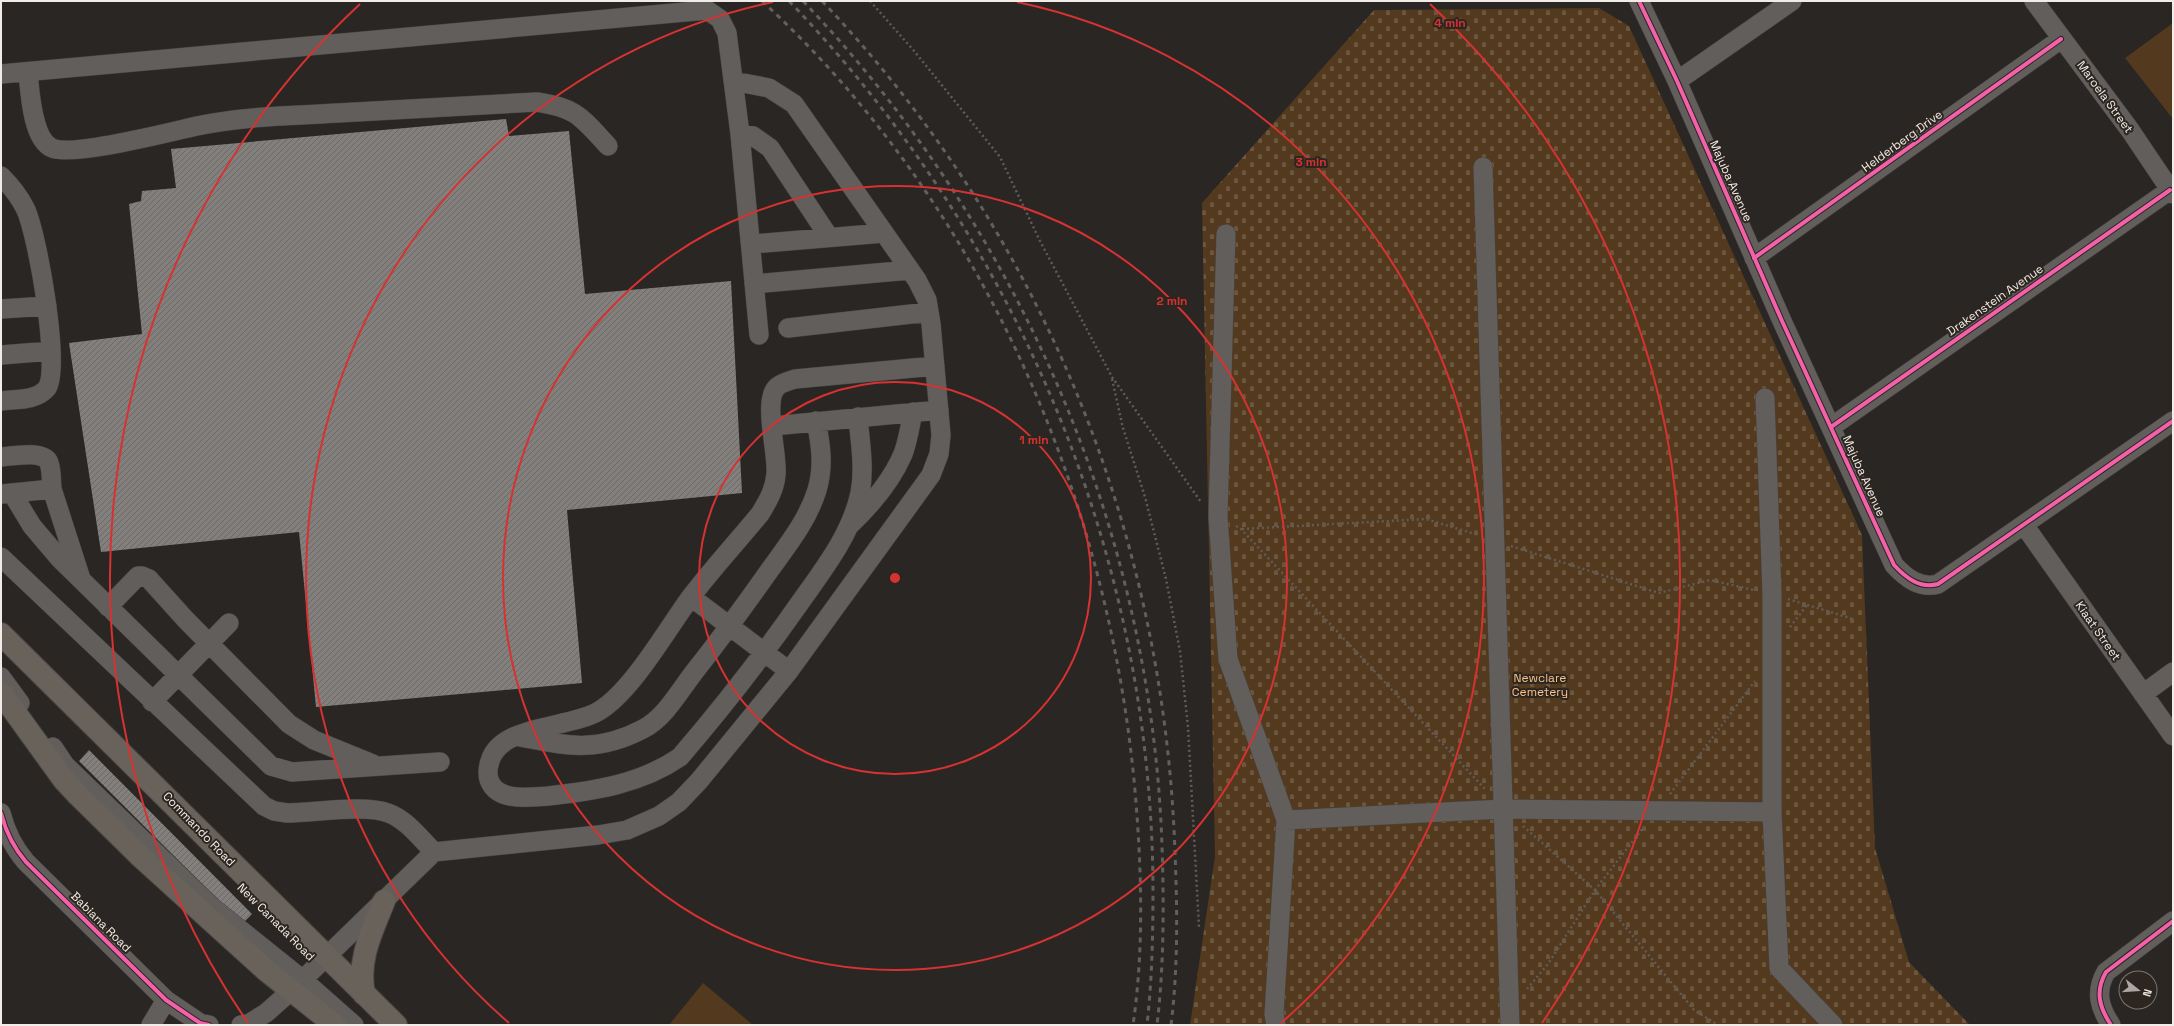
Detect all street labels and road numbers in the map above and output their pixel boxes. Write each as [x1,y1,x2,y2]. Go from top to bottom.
street label: Maroela Street [2073,58,2137,136]
street label: Helderberg Drive [1858,106,1946,176]
street label: Majuba Avenue [1706,138,1756,224]
street label: Drakenstein Avenue [1944,261,2046,339]
street label: Majuba Avenue [1839,433,1889,519]
street label: Kiaat Street [2072,598,2124,664]
street label: Commando Road [159,788,239,870]
street label: New Canada Road [234,880,318,964]
street label: Babiana Road [67,888,135,956]

